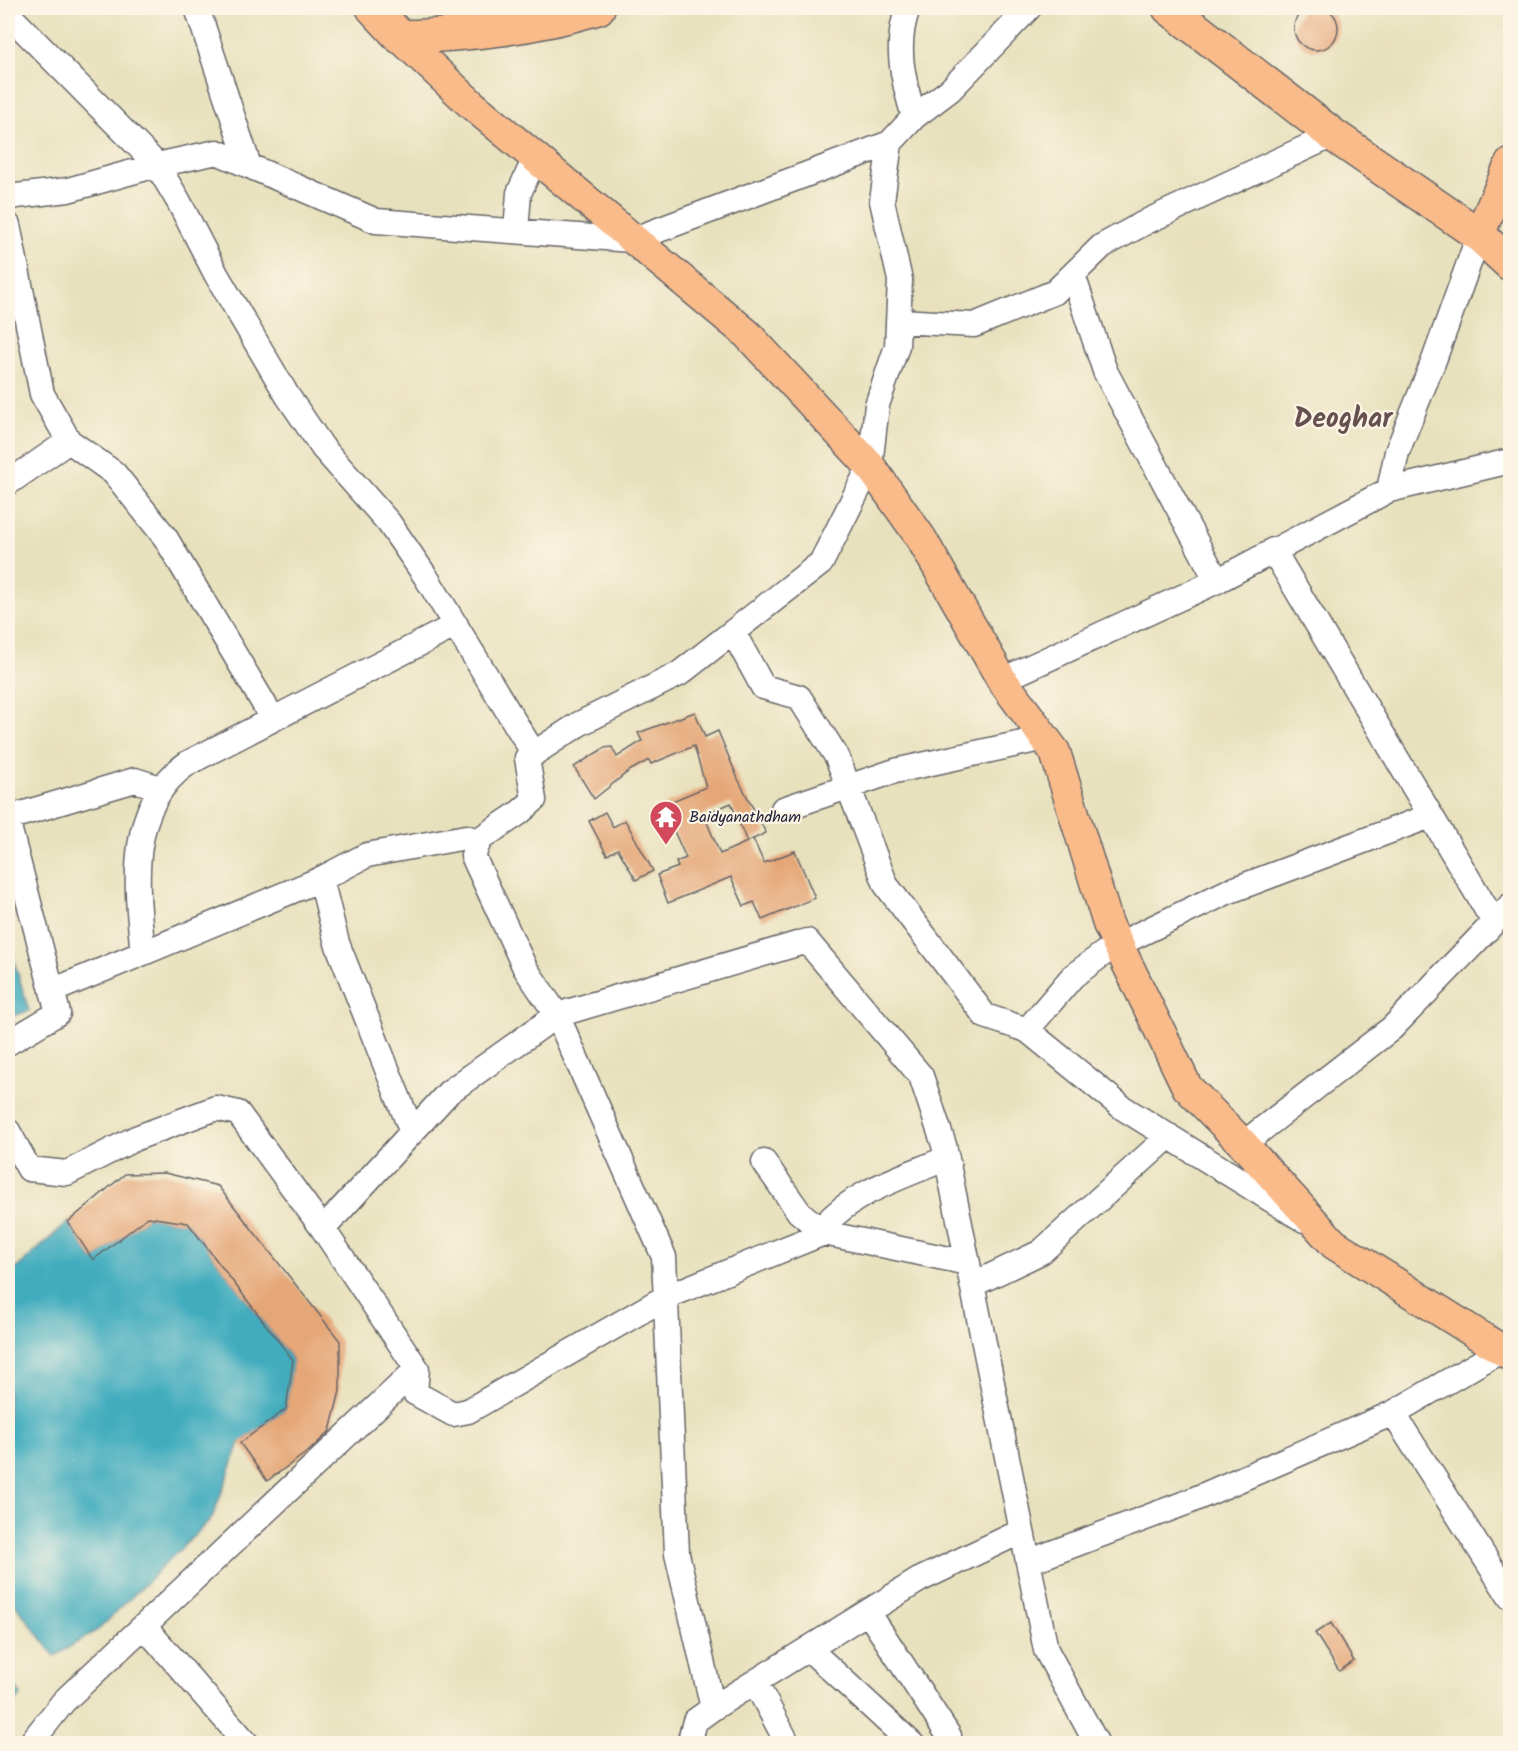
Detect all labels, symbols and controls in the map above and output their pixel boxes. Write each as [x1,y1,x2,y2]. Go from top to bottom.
district label: Deoghar [1294,397,1394,442]
temple icon: Baidyanathdham [648,799,684,846]
place label: Baidyanathdham [689,805,801,830]

